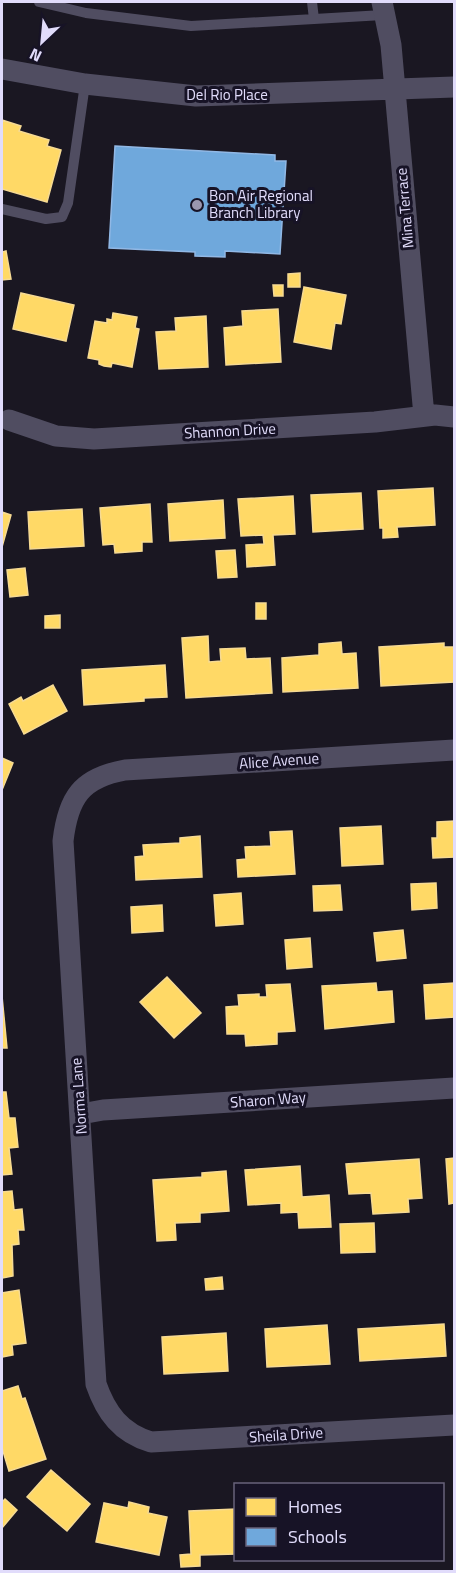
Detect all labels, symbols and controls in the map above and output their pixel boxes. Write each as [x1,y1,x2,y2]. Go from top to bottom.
north arrow [12,12,72,72]
text: N [25,42,46,69]
street label: Del Rio Place [186,83,268,106]
street label: Mina Terrace [390,167,419,249]
place label: Bon Air Regional Branch Library [209,184,313,224]
marker: Bon Air Regional Branch Library [190,198,204,212]
street label: Shannon Drive [183,417,276,444]
street label: Alice Avenue [238,746,320,775]
street label: Norma Lane [64,1057,93,1135]
street label: Sharon Way [229,1085,307,1114]
street label: Sheila Drive [248,1420,324,1449]
legend [234,1483,444,1561]
text: Homes [288,1493,342,1520]
text: Schools [288,1523,347,1550]

